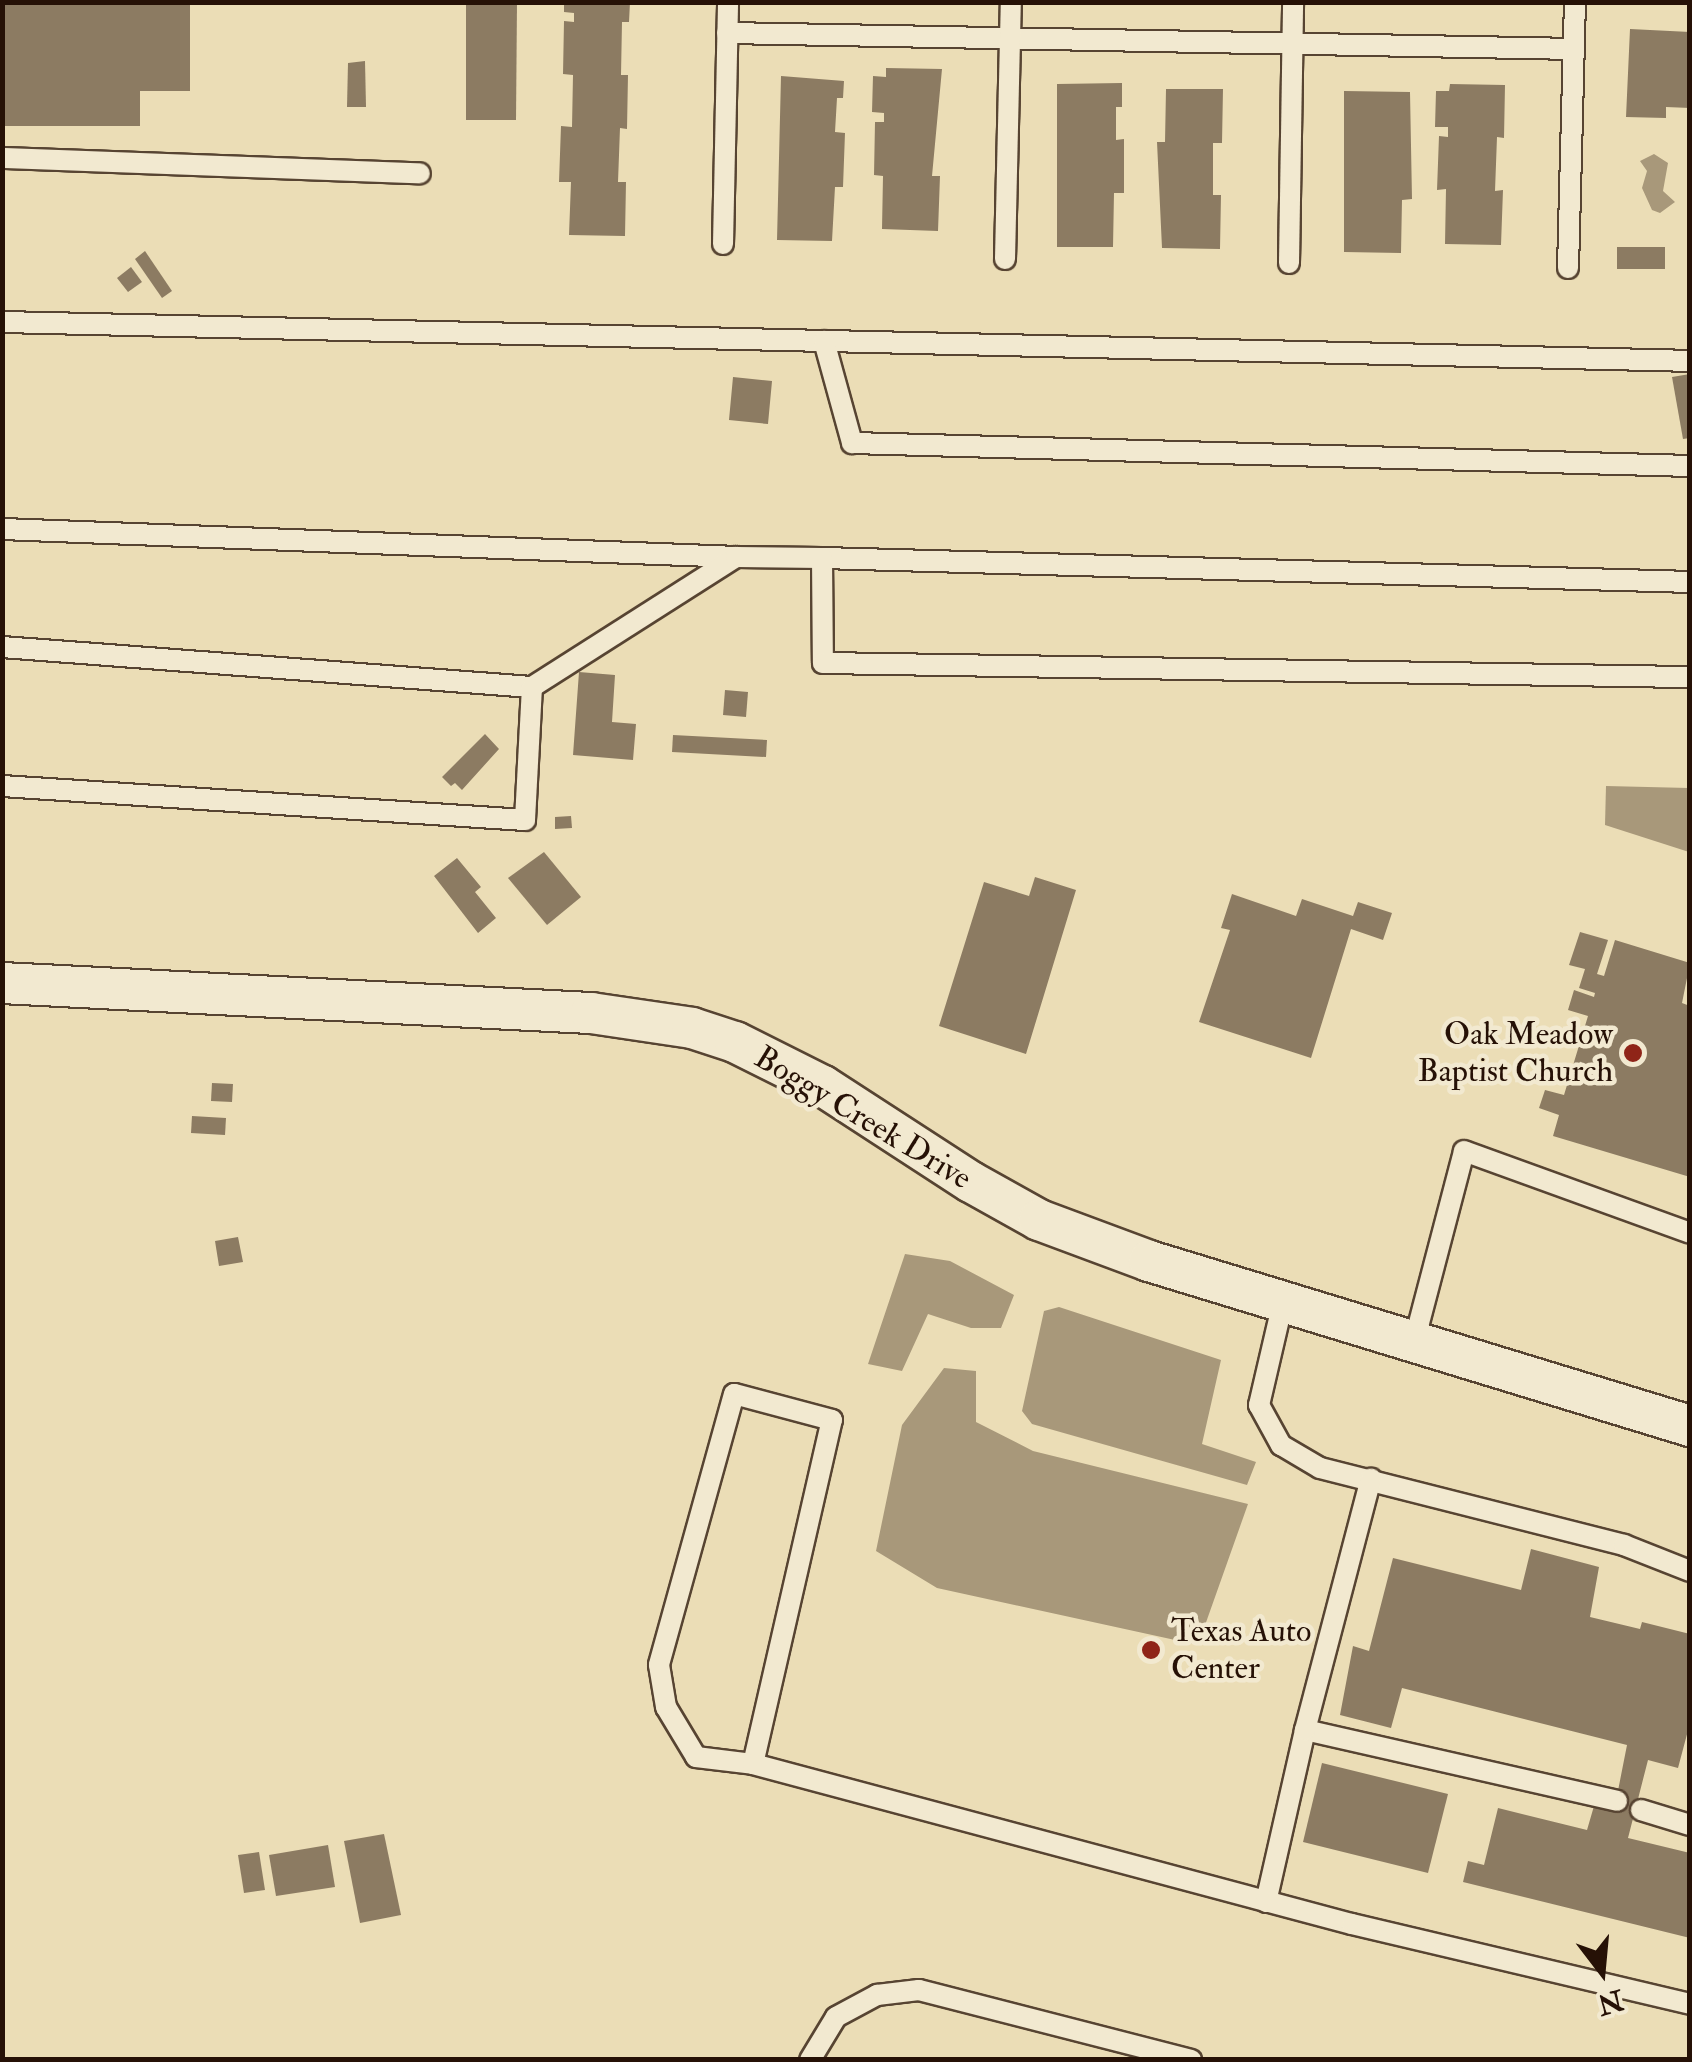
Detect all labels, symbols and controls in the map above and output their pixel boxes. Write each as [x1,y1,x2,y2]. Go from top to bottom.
place label: Oak Meadow Baptist Church [1418,1016,1613,1091]
street label: Boggy Creek Drive [748,1038,978,1198]
marker: Oak Meadow Baptist Church [1622,1042,1644,1064]
place label: Texas Auto Center [1171,1613,1311,1688]
marker: Texas Auto Center [1140,1639,1162,1661]
north arrow [1552,1922,1652,2022]
text: N [1594,1981,1627,2022]

